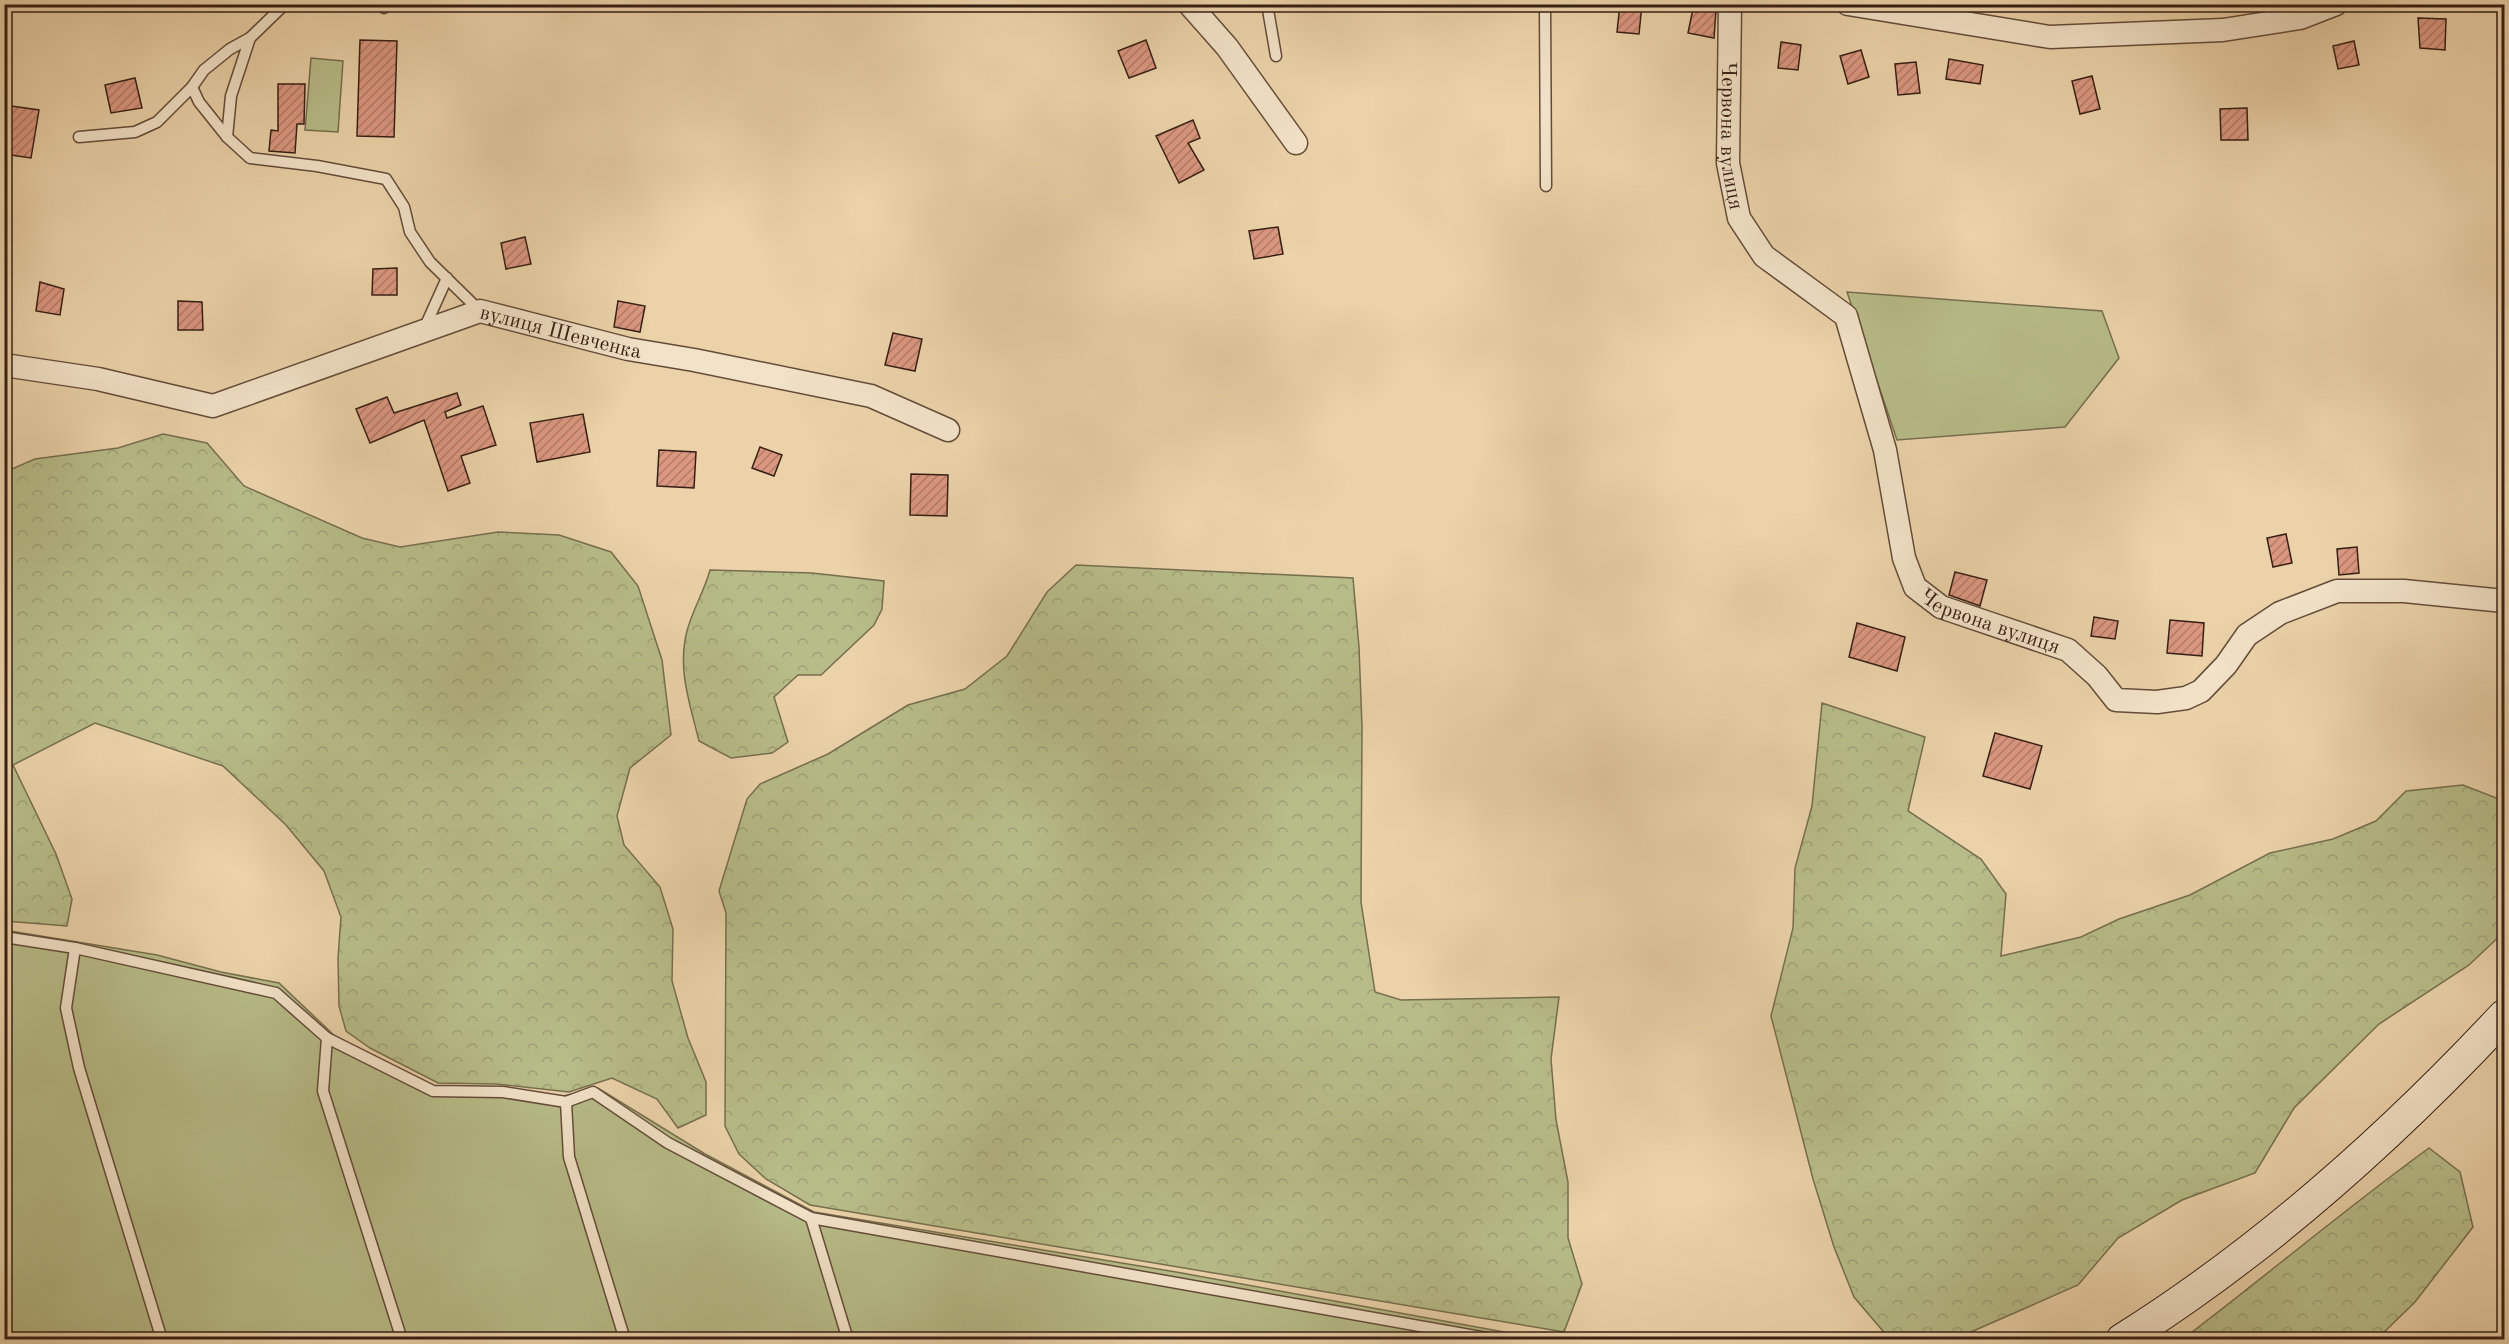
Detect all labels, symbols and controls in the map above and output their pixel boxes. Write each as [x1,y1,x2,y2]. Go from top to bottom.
street label: Червона вулиця [1716,62,1746,212]
street label: вулиця Шевченка [478,302,643,363]
street label: Червона вулиця [1915,586,2062,659]

